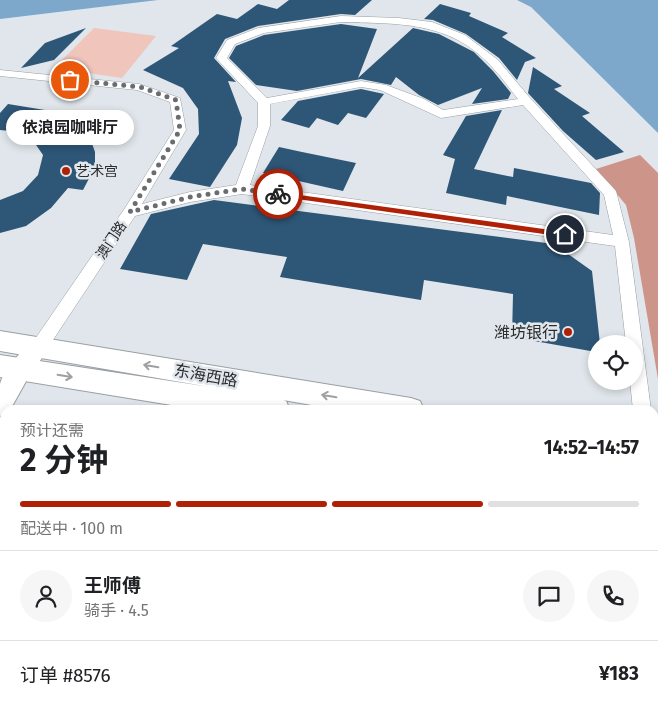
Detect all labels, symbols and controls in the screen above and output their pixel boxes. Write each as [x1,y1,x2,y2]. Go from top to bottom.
pin [49,59,91,101]
icon: bag [56,66,84,94]
callout: 依浪园咖啡厅 [6,110,134,145]
text: 依浪园咖啡厅 [22,118,118,137]
place label: 艺术宫 [76,163,118,180]
marker: 艺术宫 [60,165,72,177]
courier [253,169,303,219]
icon: bike [264,180,292,208]
pin [544,213,586,255]
street label: 澳门路 [93,218,130,262]
icon: home [551,220,579,248]
place label: 潍坊银行 [494,323,558,342]
marker: 潍坊银行 [562,326,574,338]
map controls [588,335,643,390]
button: locate [588,335,643,390]
one-way arrow [143,360,159,370]
street label: 东海西路 [173,361,239,390]
one-way arrow [57,372,73,382]
one-way arrow [321,390,337,400]
text: 预计还需 [20,421,84,440]
text: 14:52–14:57 [544,436,639,459]
text: 2 分钟 [20,441,108,479]
text: 配送中 · 100 m [20,519,123,538]
button: person [20,570,72,622]
button: chat [523,570,575,622]
button: phone [587,570,639,622]
text: 王师傅 [84,574,141,597]
text: 骑手 · 4.5 [84,601,149,620]
text: ¥183 [599,662,639,685]
text: 订单 #8576 [20,664,111,687]

